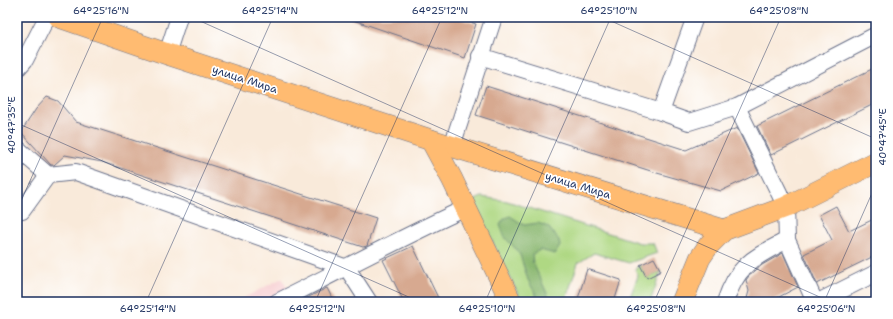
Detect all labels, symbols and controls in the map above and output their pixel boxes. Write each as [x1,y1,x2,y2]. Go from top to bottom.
text: 64°25'16"N [73,4,129,17]
text: 64°25'14"N [242,4,298,17]
text: 64°25'12"N [412,4,468,17]
text: 64°25'10"N [581,4,637,17]
text: 64°25'08"N [749,4,809,17]
street label: улица Мира [210,62,280,97]
text: 40°47'35"E [5,96,18,154]
text: 40°47'45"E [876,108,889,166]
street label: улица Мира [543,168,613,203]
text: 64°25'14"N [120,302,176,315]
text: 64°25'12"N [289,302,345,315]
text: 64°25'10"N [459,302,515,315]
text: 64°25'08"N [626,302,686,315]
text: 64°25'06"N [797,302,855,315]

